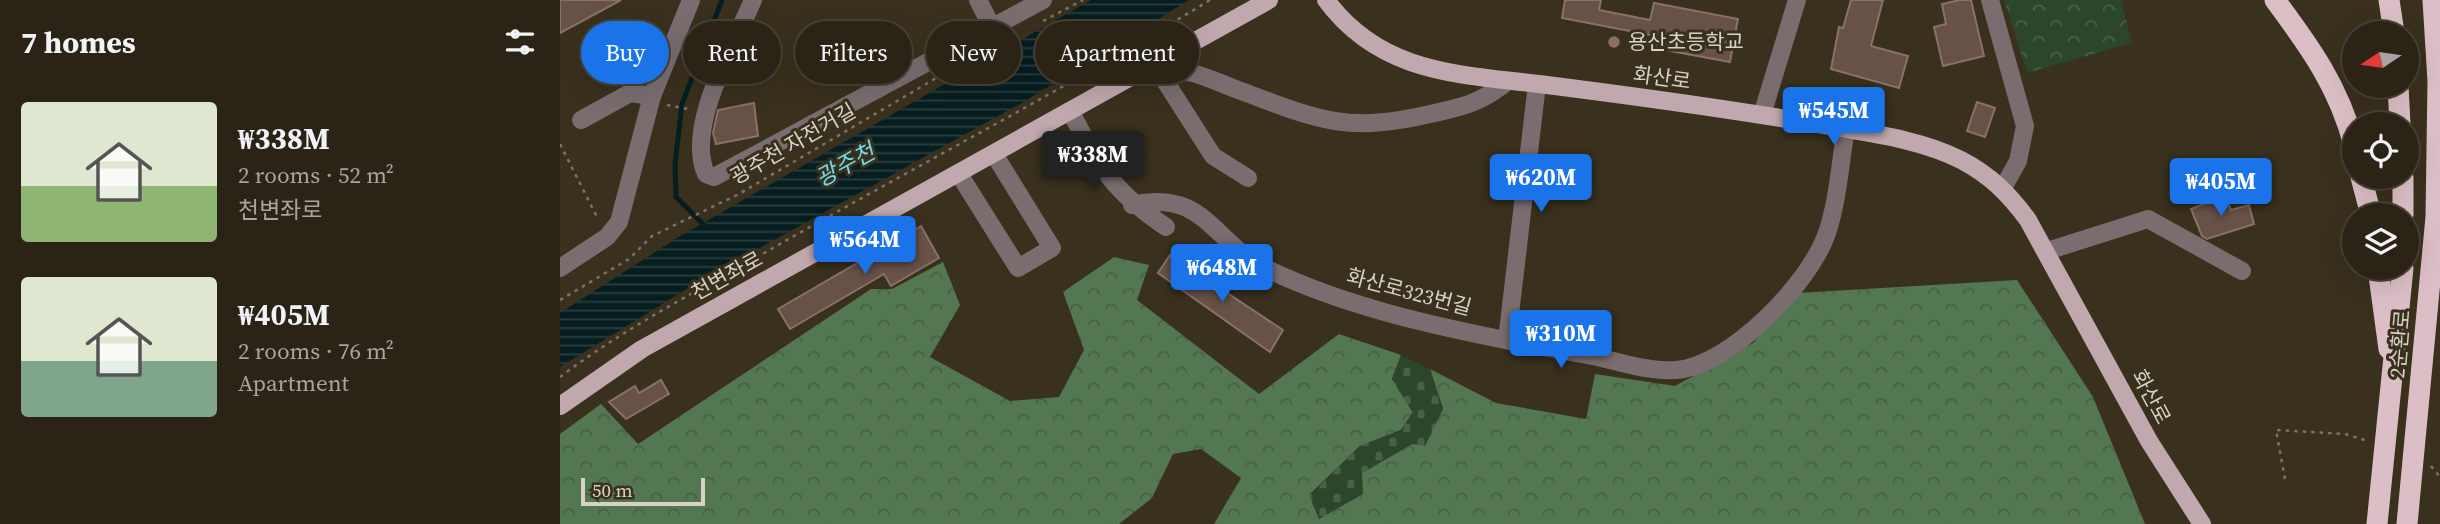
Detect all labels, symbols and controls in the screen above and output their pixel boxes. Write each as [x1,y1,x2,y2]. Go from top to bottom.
chip: Buy [581,21,669,84]
chip: Rent [683,21,781,84]
chip: Filters [795,21,912,84]
chip: New [926,21,1021,84]
chip: Apartment [1035,21,1199,84]
north arrow [2342,21,2418,98]
map controls [2342,21,2419,280]
text: 7 homes [21,22,136,63]
icon: filters [501,23,539,61]
place label: 용산초등학교 [1628,27,1744,56]
marker: 용산초등학교 [1606,34,1622,50]
street label: 화산로 [1631,59,1693,96]
pin: ₩545M [1785,88,1883,147]
text: ₩545M [1799,94,1869,126]
street label: 광주천 자전거길 [726,98,860,190]
button: locate [2342,112,2419,189]
text: ₩338M [238,118,330,159]
icon: home [77,130,161,214]
pin: ₩338M [1044,132,1142,191]
water label: 광주천 [811,138,879,192]
text: ₩338M [1058,138,1128,170]
pin: ₩620M [1492,154,1590,214]
pin: ₩405M [2172,158,2270,218]
text: 2 rooms · 52 m² [238,159,394,191]
text: ₩620M [1506,161,1576,193]
text: ₩405M [2186,165,2256,197]
text: 천변좌로 [238,194,323,226]
button: layers [2342,203,2419,280]
pin: ₩564M [816,216,914,276]
text: ₩564M [830,223,900,255]
street label: 천변좌로 [686,244,768,307]
pin: ₩648M [1173,244,1271,304]
text: ₩648M [1187,251,1257,283]
street label: 화산로323번길 [1344,261,1475,322]
text: ₩405M [238,294,330,335]
icon: home [77,305,161,389]
street label: 2순환로 [2382,309,2417,379]
pin: ₩310M [1512,310,1610,370]
text: ₩310M [1526,317,1596,349]
text: 2 rooms · 76 m² [238,335,394,367]
street label: 화산로 [2125,364,2178,429]
text: Apartment [238,367,349,399]
scale bar [581,475,705,507]
text: 50 m [592,477,633,503]

